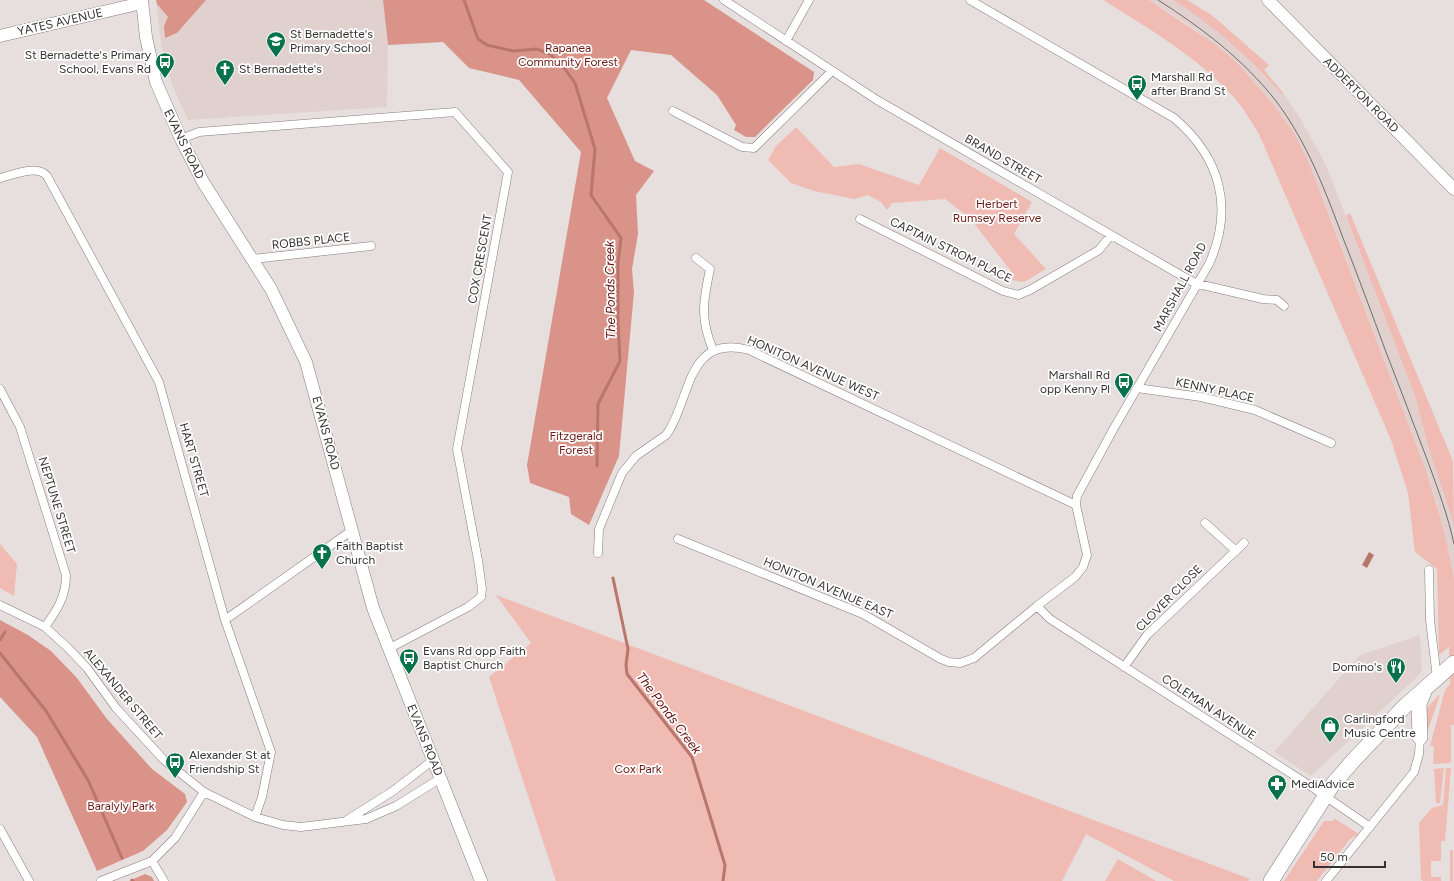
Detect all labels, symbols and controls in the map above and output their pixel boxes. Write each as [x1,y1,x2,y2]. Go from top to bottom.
street label: YATES AVENUE [16,5,104,39]
place label: St Bernadette's Primary School [290,27,373,55]
school or university icon: St Bernadette's Primary School [265,30,287,58]
park label: Rapanea Community Forest [518,41,619,69]
place label: St Bernadette's Primary School, Evans Rd [25,48,152,76]
bus stop icon: St Bernadette's Primary School, Evans Rd [154,51,176,79]
street label: ADDERTON ROAD [1320,54,1402,136]
church icon: St Bernadette's [214,58,236,86]
place label: St Bernadette's [239,62,322,76]
place label: Marshall Rd after Brand St [1151,70,1226,98]
bus stop icon: Marshall Rd after Brand St [1126,73,1148,101]
street label: EVANS ROAD [161,107,207,181]
street label: BRAND STREET [962,131,1044,187]
park label: Herbert Rumsey Reserve [953,197,1042,225]
street label: COX CRESCENT [465,213,495,305]
street label: CAPTAIN STROM PLACE [888,214,1014,286]
street label: ROBBS PLACE [271,230,351,252]
water label: The Ponds Creek [602,240,618,339]
street label: MARSHALL ROAD [1151,240,1209,334]
street label: HONITON AVENUE WEST [745,333,881,404]
place label: Marshall Rd opp Kenny Pl [1040,368,1110,396]
bus stop icon: Marshall Rd opp Kenny Pl [1113,371,1135,399]
street label: KENNY PLACE [1174,375,1256,405]
street label: EVANS ROAD [309,395,343,471]
street label: HART STREET [177,421,211,499]
park label: Fitzgerald Forest [549,429,603,457]
street label: NEPTUNE STREET [36,455,78,555]
place label: Faith Baptist Church [336,539,404,567]
church icon: Faith Baptist Church [311,542,333,570]
street label: HONITON AVENUE EAST [761,554,895,622]
street label: CLOVER CLOSE [1133,562,1205,634]
place label: Evans Rd opp Faith Baptist Church [423,644,526,672]
street label: ALEXANDER STREET [81,646,165,743]
bus stop icon: Evans Rd opp Faith Baptist Church [398,647,420,675]
restaurant icon: Domino's [1385,656,1407,684]
place label: Domino's [1332,660,1382,674]
water label: The Ponds Creek [633,669,705,757]
street label: COLEMAN AVENUE [1159,671,1259,743]
street label: EVANS ROAD [404,702,446,778]
place label: Carlingford Music Centre [1344,712,1416,740]
shop icon: Carlingford Music Centre [1319,715,1341,743]
place label: Alexander St at Friendship St [189,748,271,776]
bus stop icon: Alexander St at Friendship St [164,751,186,779]
park label: Cox Park [614,762,662,776]
pharmacy icon: MediAdvice [1266,773,1288,801]
place label: MediAdvice [1291,777,1355,791]
park label: Baralyly Park [87,799,155,813]
scale bar [1314,843,1385,869]
text: 50 m [1320,850,1348,864]

